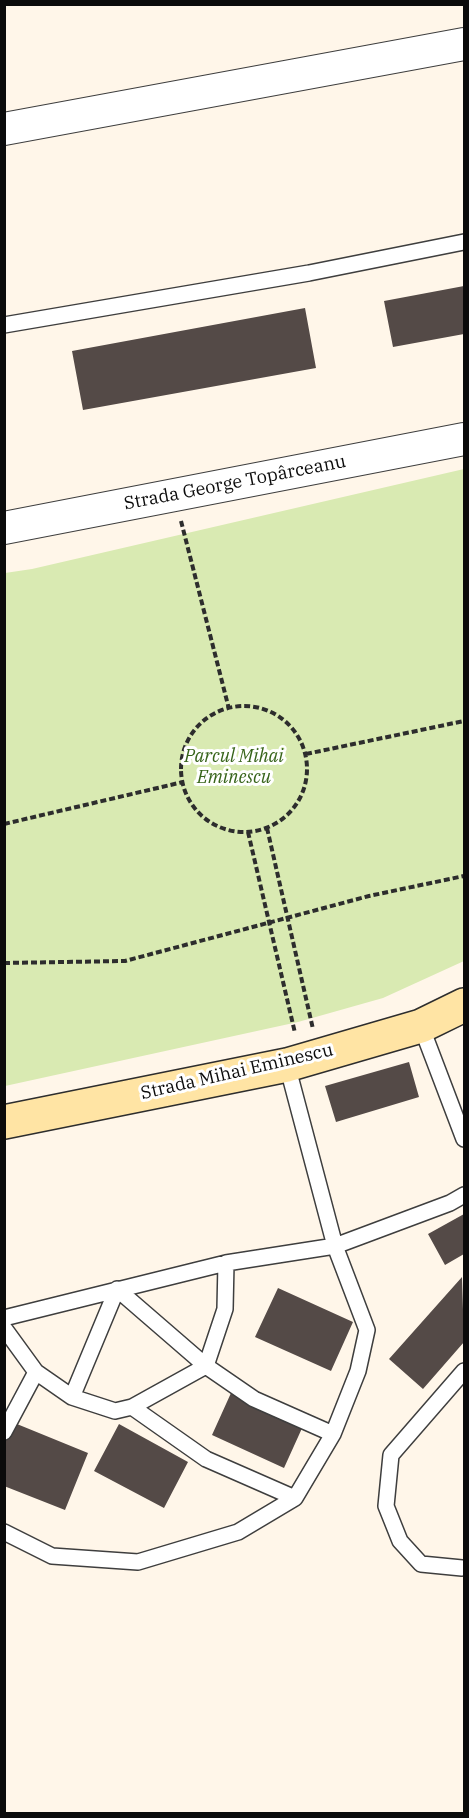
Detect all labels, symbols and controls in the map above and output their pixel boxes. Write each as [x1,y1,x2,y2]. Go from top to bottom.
street label: Strada George Topârceanu [122,451,348,515]
park label: Parcul Mihai Eminescu [184,746,284,789]
street label: Strada Mihai Eminescu [139,1039,335,1105]

